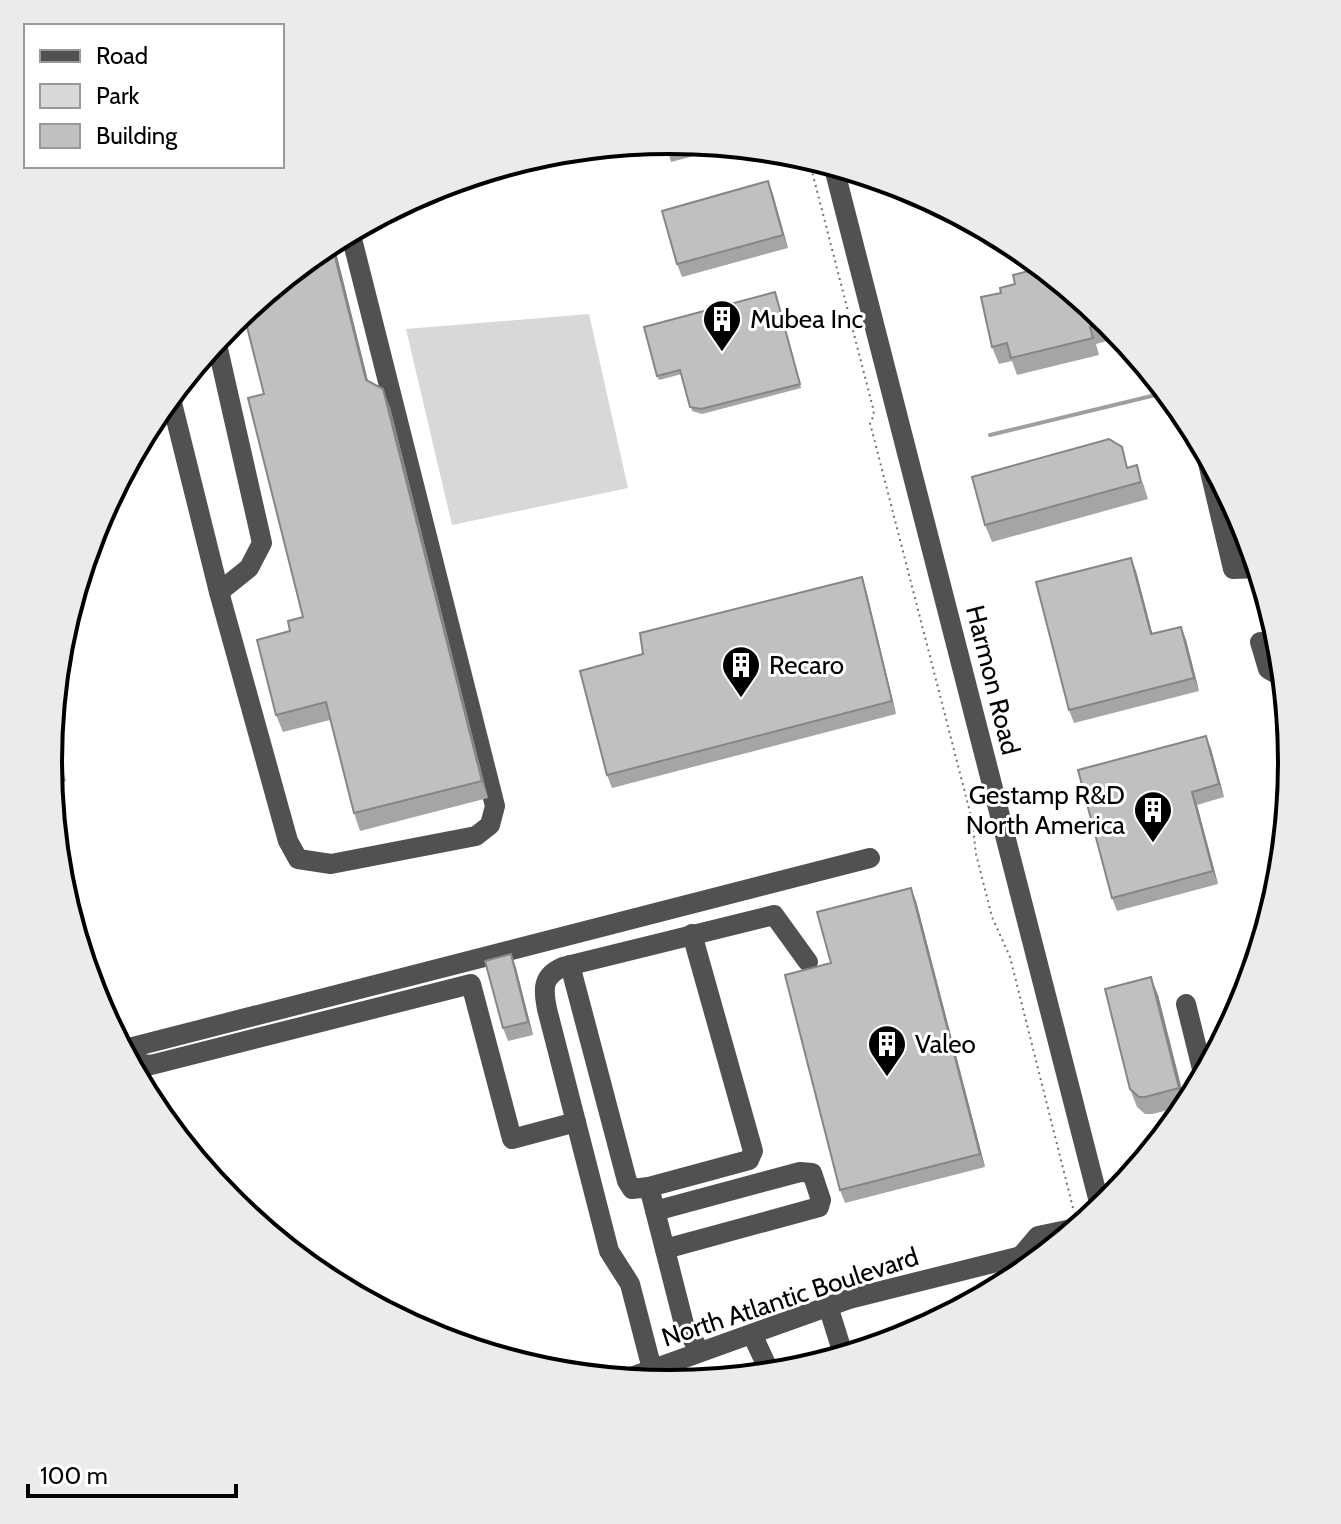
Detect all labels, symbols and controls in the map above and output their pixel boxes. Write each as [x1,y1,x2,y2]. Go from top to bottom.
legend [24,24,284,168]
text: Road [96,41,148,70]
text: Park [96,81,139,110]
text: Building [96,121,178,150]
building icon: Mubea Inc [701,298,743,353]
place label: Mubea Inc [750,303,863,335]
street label: Harmon Road [959,602,1027,758]
building icon: Recaro [720,644,762,699]
place label: Recaro [769,649,844,681]
place label: Gestamp R&D North America [966,779,1126,841]
building icon: Gestamp R&D North America [1132,789,1174,844]
building icon: Valeo [866,1023,908,1078]
place label: Valeo [915,1028,976,1060]
street label: North Atlantic Boulevard [658,1240,922,1354]
scale bar [28,1448,236,1498]
text: 100 m [40,1461,108,1490]

